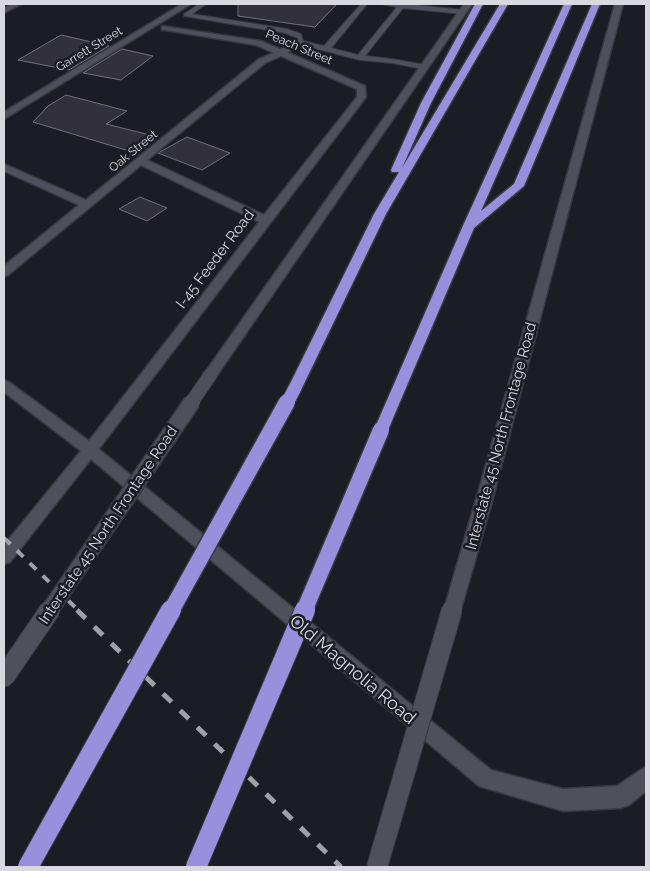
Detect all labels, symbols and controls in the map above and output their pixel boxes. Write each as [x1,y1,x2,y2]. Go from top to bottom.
street label: Garrett Street [53,24,125,74]
street label: Peach Street [264,27,334,67]
street label: Oak Street [106,127,160,175]
street label: I-45 Feeder Road [172,206,258,312]
street label: Interstate 45 North Frontage Road [462,320,540,552]
street label: Interstate 45 North Frontage Road [35,423,181,627]
street label: Old Magnolia Road [286,610,420,728]

